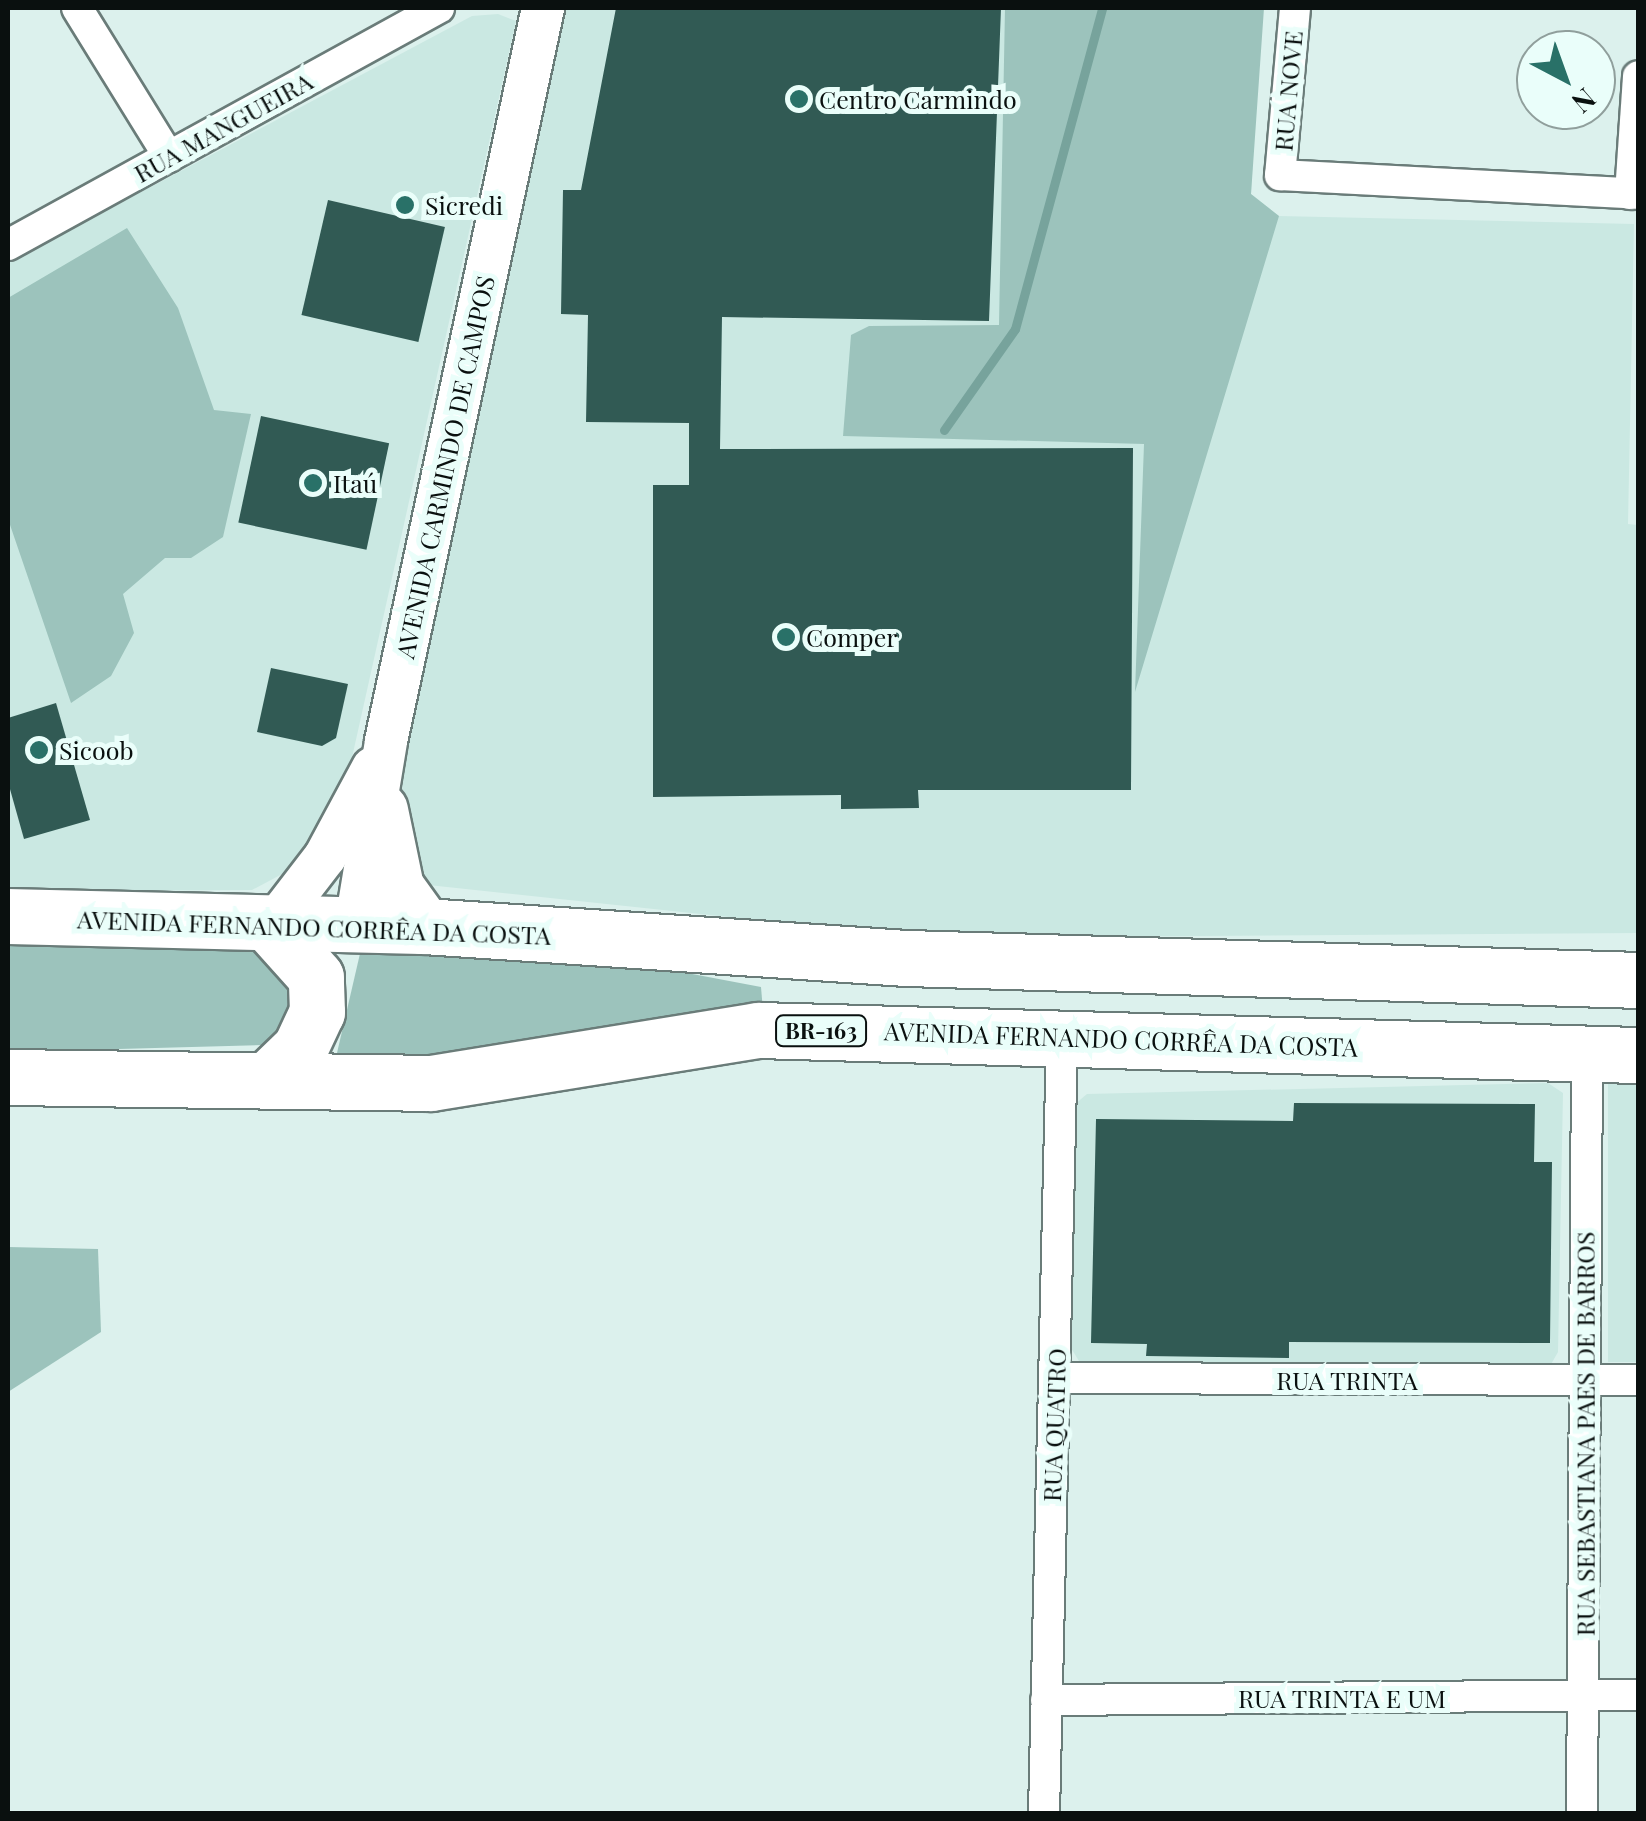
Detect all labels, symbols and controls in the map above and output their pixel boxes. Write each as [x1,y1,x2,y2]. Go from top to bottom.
street label: RUA NOVE [1268,29,1308,153]
north arrow [1516,30,1616,130]
street label: RUA MANGUEIRA [129,66,317,188]
text: N [1565,81,1604,122]
place label: Centro Carmindo [819,84,1017,114]
marker: Centro Carmindo [788,88,810,110]
place label: Sicredi [425,190,503,220]
marker: Sicredi [394,194,416,216]
street label: AVENIDA CARMINDO DE CAMPOS [390,273,500,661]
place label: Itaú [333,468,377,498]
marker: Itaú [302,472,324,494]
place label: Comper [806,622,897,652]
marker: Comper [775,626,797,648]
place label: Sicoob [59,735,133,765]
marker: Sicoob [28,739,50,761]
street label: AVENIDA FERNANDO CORRÊA DA COSTA [77,904,551,950]
road number: BR-163 [774,1014,868,1048]
street label: AVENIDA FERNANDO CORRÊA DA COSTA [884,1016,1358,1062]
street label: RUA SEBASTIANA PAES DE BARROS [1570,1232,1600,1636]
street label: RUA QUATRO [1036,1348,1072,1502]
street label: RUA TRINTA [1276,1365,1418,1395]
street label: RUA TRINTA E UM [1238,1683,1446,1713]

